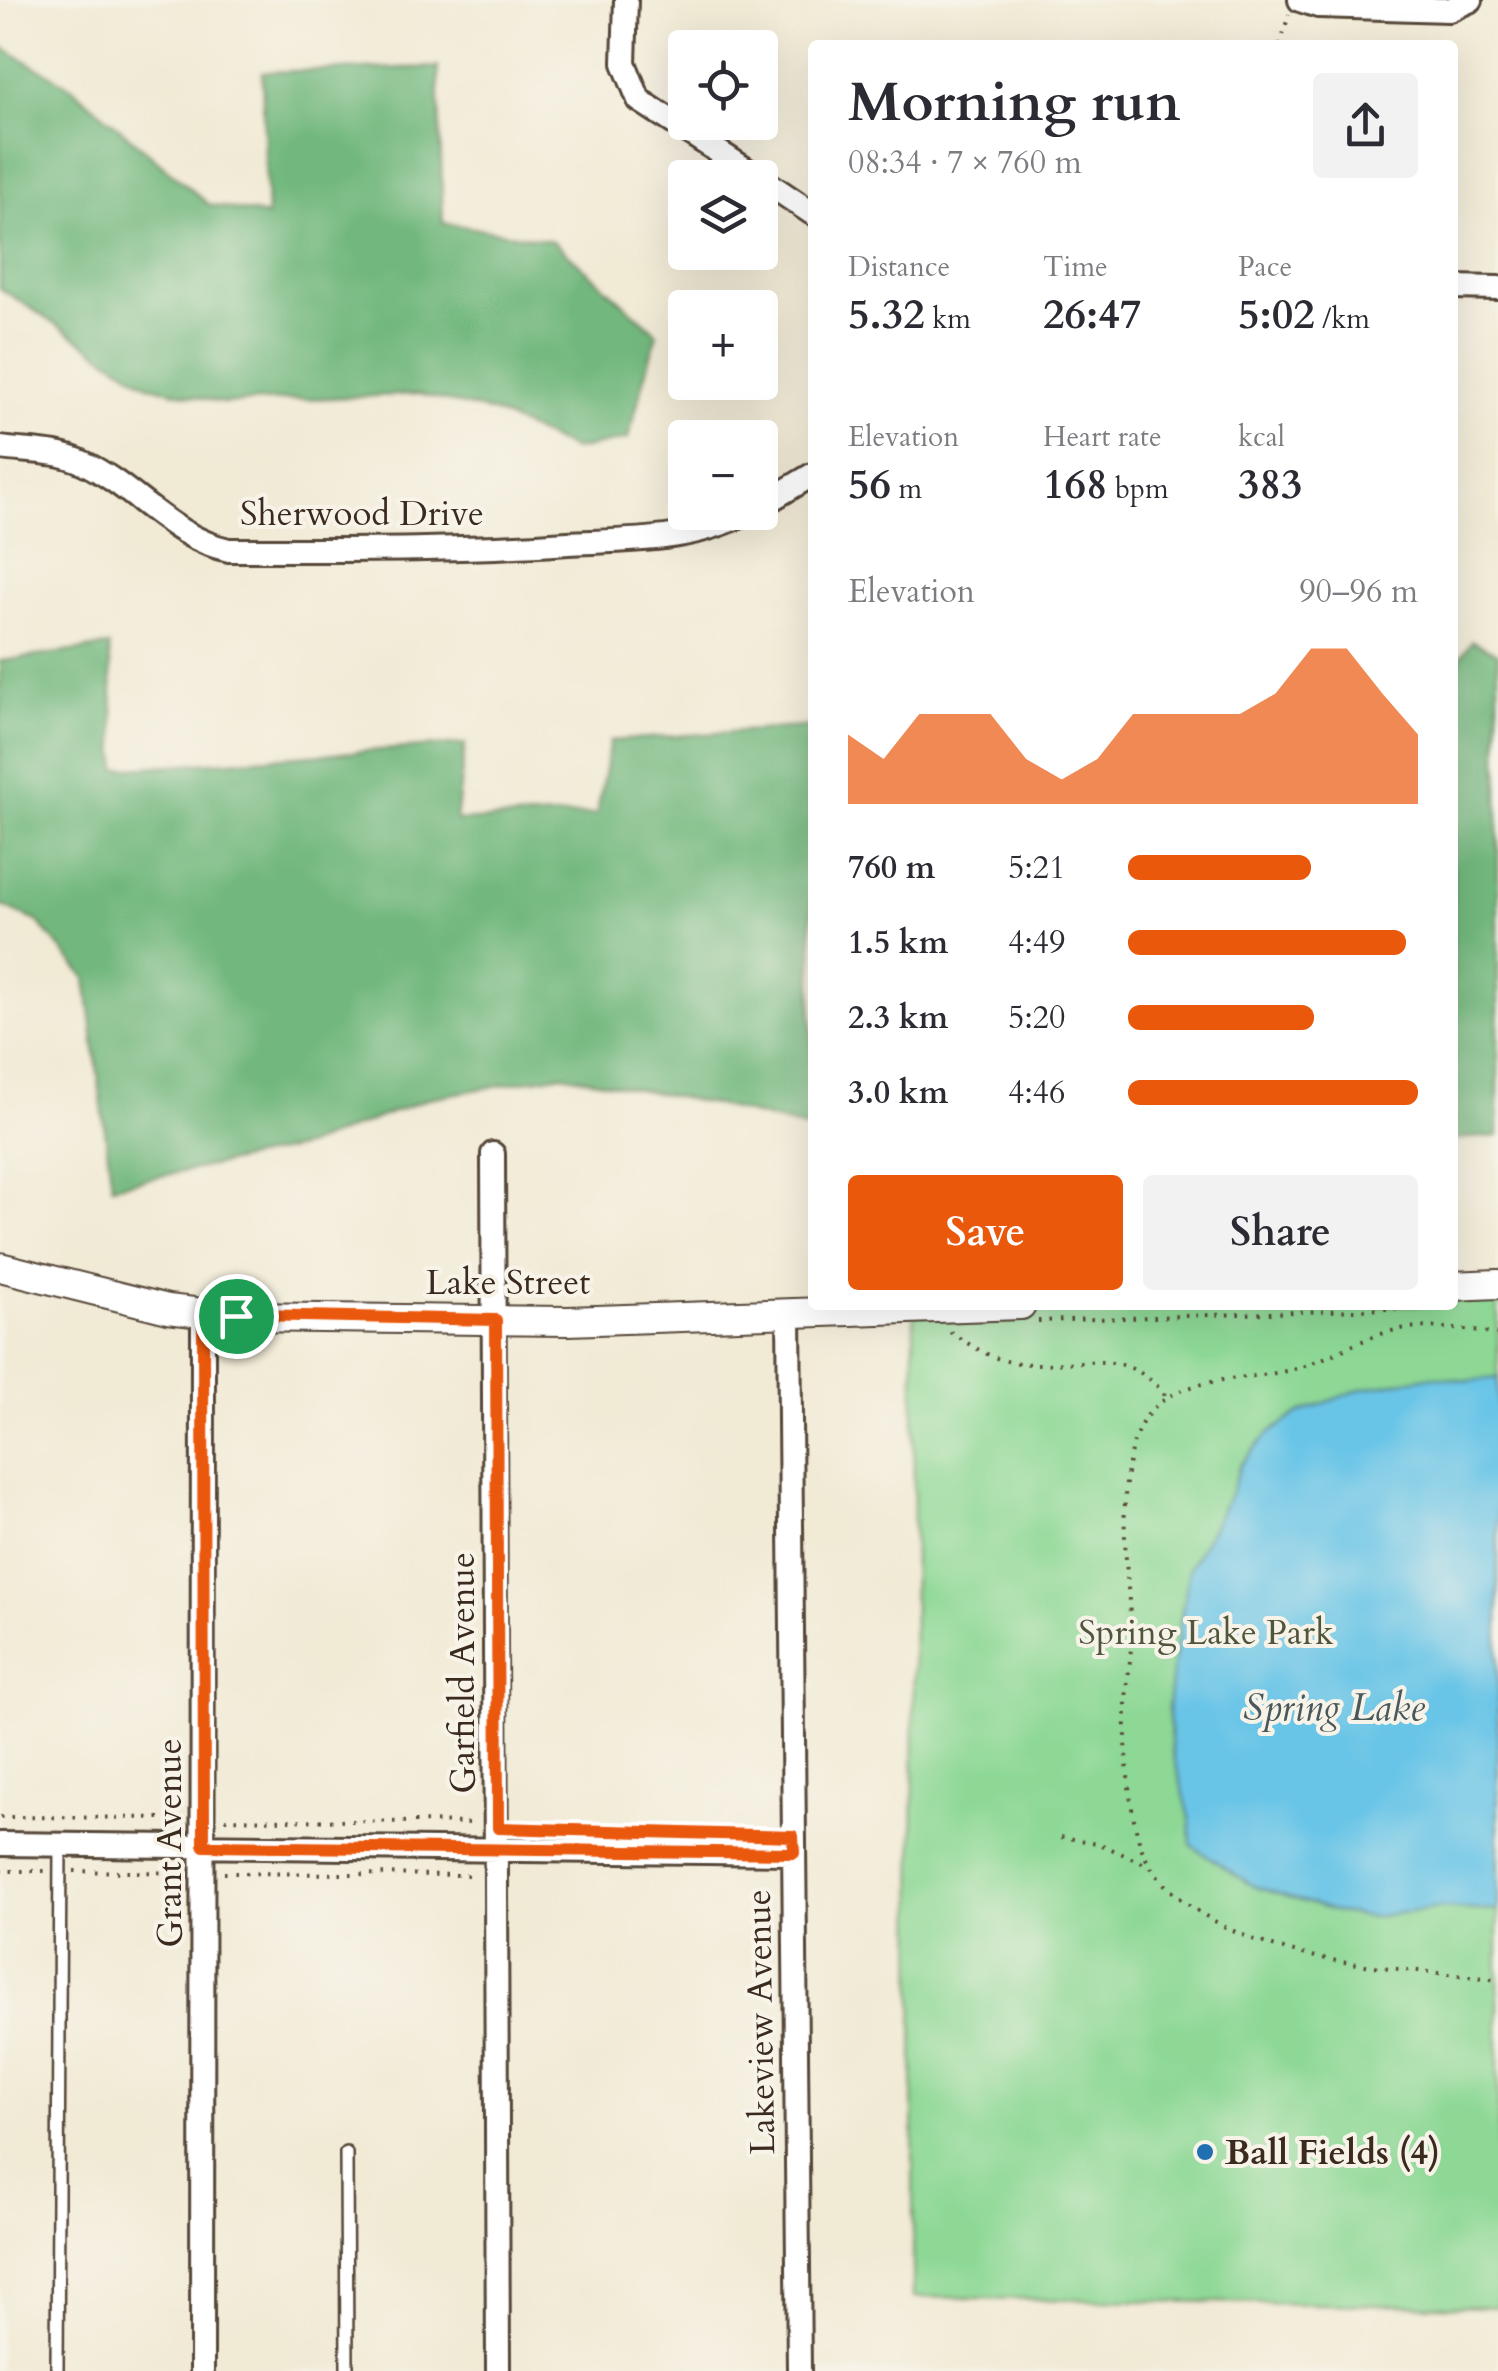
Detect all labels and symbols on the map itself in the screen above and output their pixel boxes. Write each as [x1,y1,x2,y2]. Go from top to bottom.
street label: Sherwood Drive [240,490,484,538]
street label: Lake Street [426,1259,590,1307]
pin [194,1274,279,1359]
street label: Garfield Avenue [439,1552,487,1794]
park label: Spring Lake Park [1078,1609,1334,1657]
water label: Spring Lake [1243,1682,1425,1734]
street label: Grant Avenue [146,1738,194,1948]
street label: Lakeview Avenue [735,1889,787,2155]
place label: Ball Fields (4) [1225,2129,1440,2177]
marker: Ball Fields (4) [1194,2141,1216,2163]

